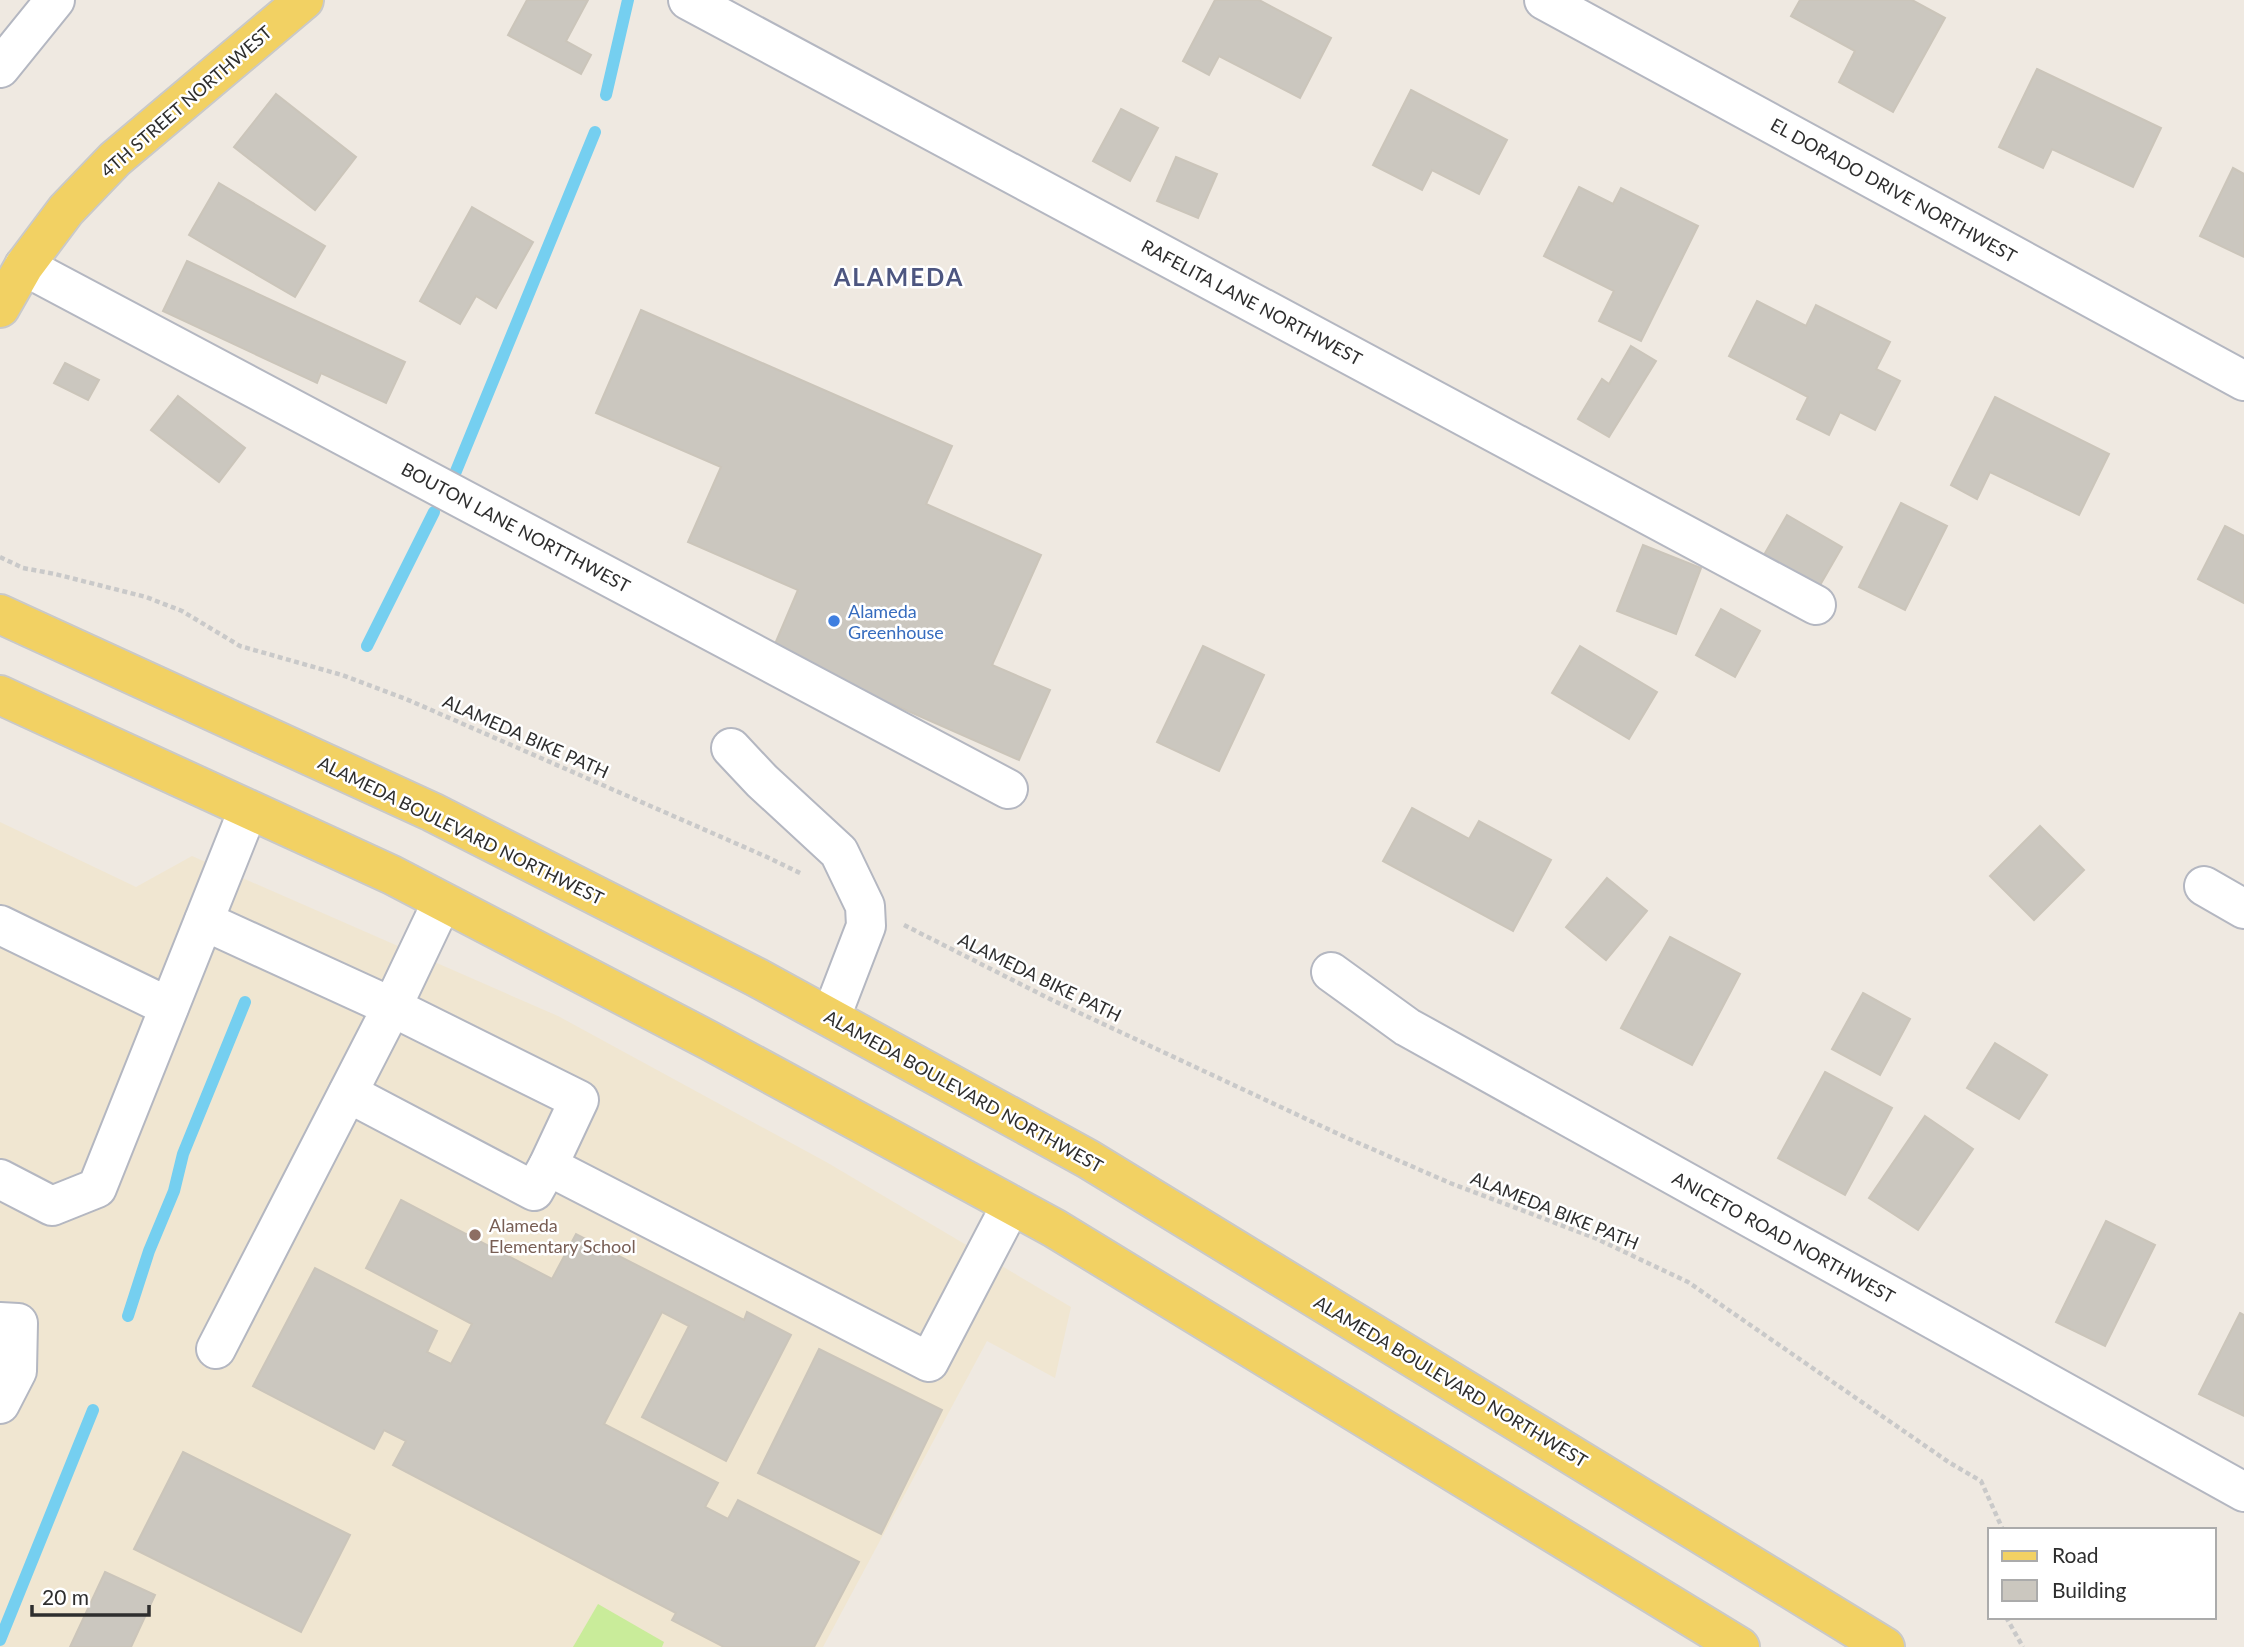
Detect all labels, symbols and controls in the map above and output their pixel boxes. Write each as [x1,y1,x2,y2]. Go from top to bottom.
street label: 4TH STREET NORTHWEST [96,20,276,181]
street label: EL DORADO DRIVE NORTHWEST [1767,113,2021,267]
street label: RAFELITA LANE NORTHWEST [1138,234,1366,370]
district label: ALAMEDA [833,262,964,291]
street label: BOUTON LANE NORTTHWEST [398,457,634,597]
place label: Alameda Greenhouse [848,600,944,643]
marker: Alameda Greenhouse [826,613,842,629]
street label: ALAMEDA BIKE PATH [440,690,612,782]
street label: ALAMEDA BOULEVARD NORTHWEST [315,751,608,909]
street label: ALAMEDA BIKE PATH [955,928,1125,1026]
street label: ALAMEDA BOULEVARD NORTHWEST [821,1005,1107,1177]
street label: ALAMEDA BIKE PATH [1468,1166,1642,1254]
street label: ANICETO ROAD NORTHWEST [1669,1167,1899,1308]
place label: Alameda Elementary School [489,1214,636,1257]
marker: Alameda Elementary School [467,1227,483,1243]
street label: ALAMEDA BOULEVARD NORTHWEST [1310,1290,1592,1472]
legend [1988,1528,2216,1619]
text: Road [2052,1542,2099,1567]
scale bar [32,1574,149,1618]
text: Building [2052,1577,2127,1602]
text: 20 m [42,1584,89,1609]

